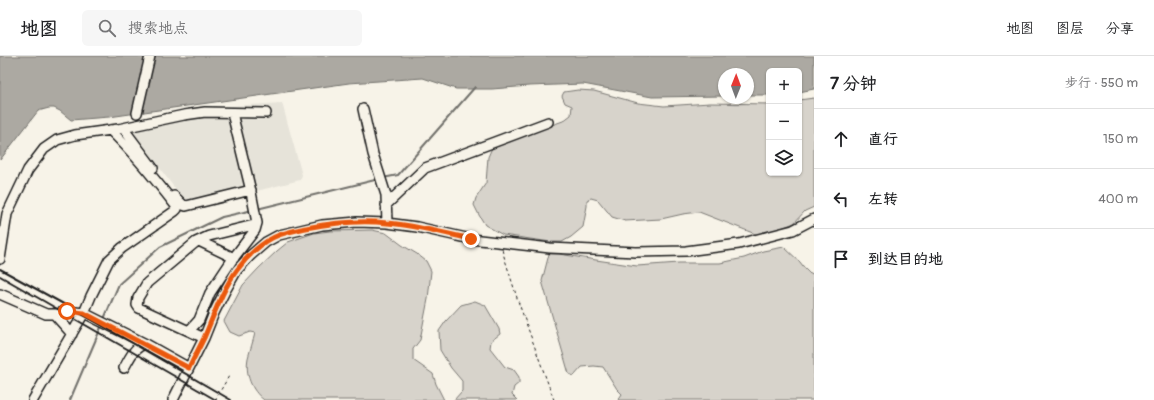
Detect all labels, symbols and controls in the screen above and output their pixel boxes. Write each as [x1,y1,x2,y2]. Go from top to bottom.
search box [82,10,362,46]
text: 地图 [20,17,58,41]
icon: search [96,17,118,39]
text: 搜索地点 [128,19,188,38]
text: 地图 [1006,20,1034,37]
text: 图层 [1056,20,1084,37]
text: 分享 [1106,20,1134,37]
north arrow [718,68,754,104]
map controls [766,68,802,176]
button: + [766,68,802,104]
text: 7 分钟 [830,73,877,94]
text: 步行 · 550 m [1065,75,1138,91]
button: − [766,104,802,140]
icon: ahead [830,128,852,150]
text: 直行 [868,130,898,149]
text: 150 m [1103,131,1138,147]
button: layers [766,140,802,176]
icon: left [830,188,852,210]
text: 左转 [868,190,898,209]
text: 400 m [1098,191,1138,207]
route end [462,230,480,248]
icon: arrive [830,248,852,270]
text: 到达目的地 [868,250,943,269]
route start [58,302,76,320]

